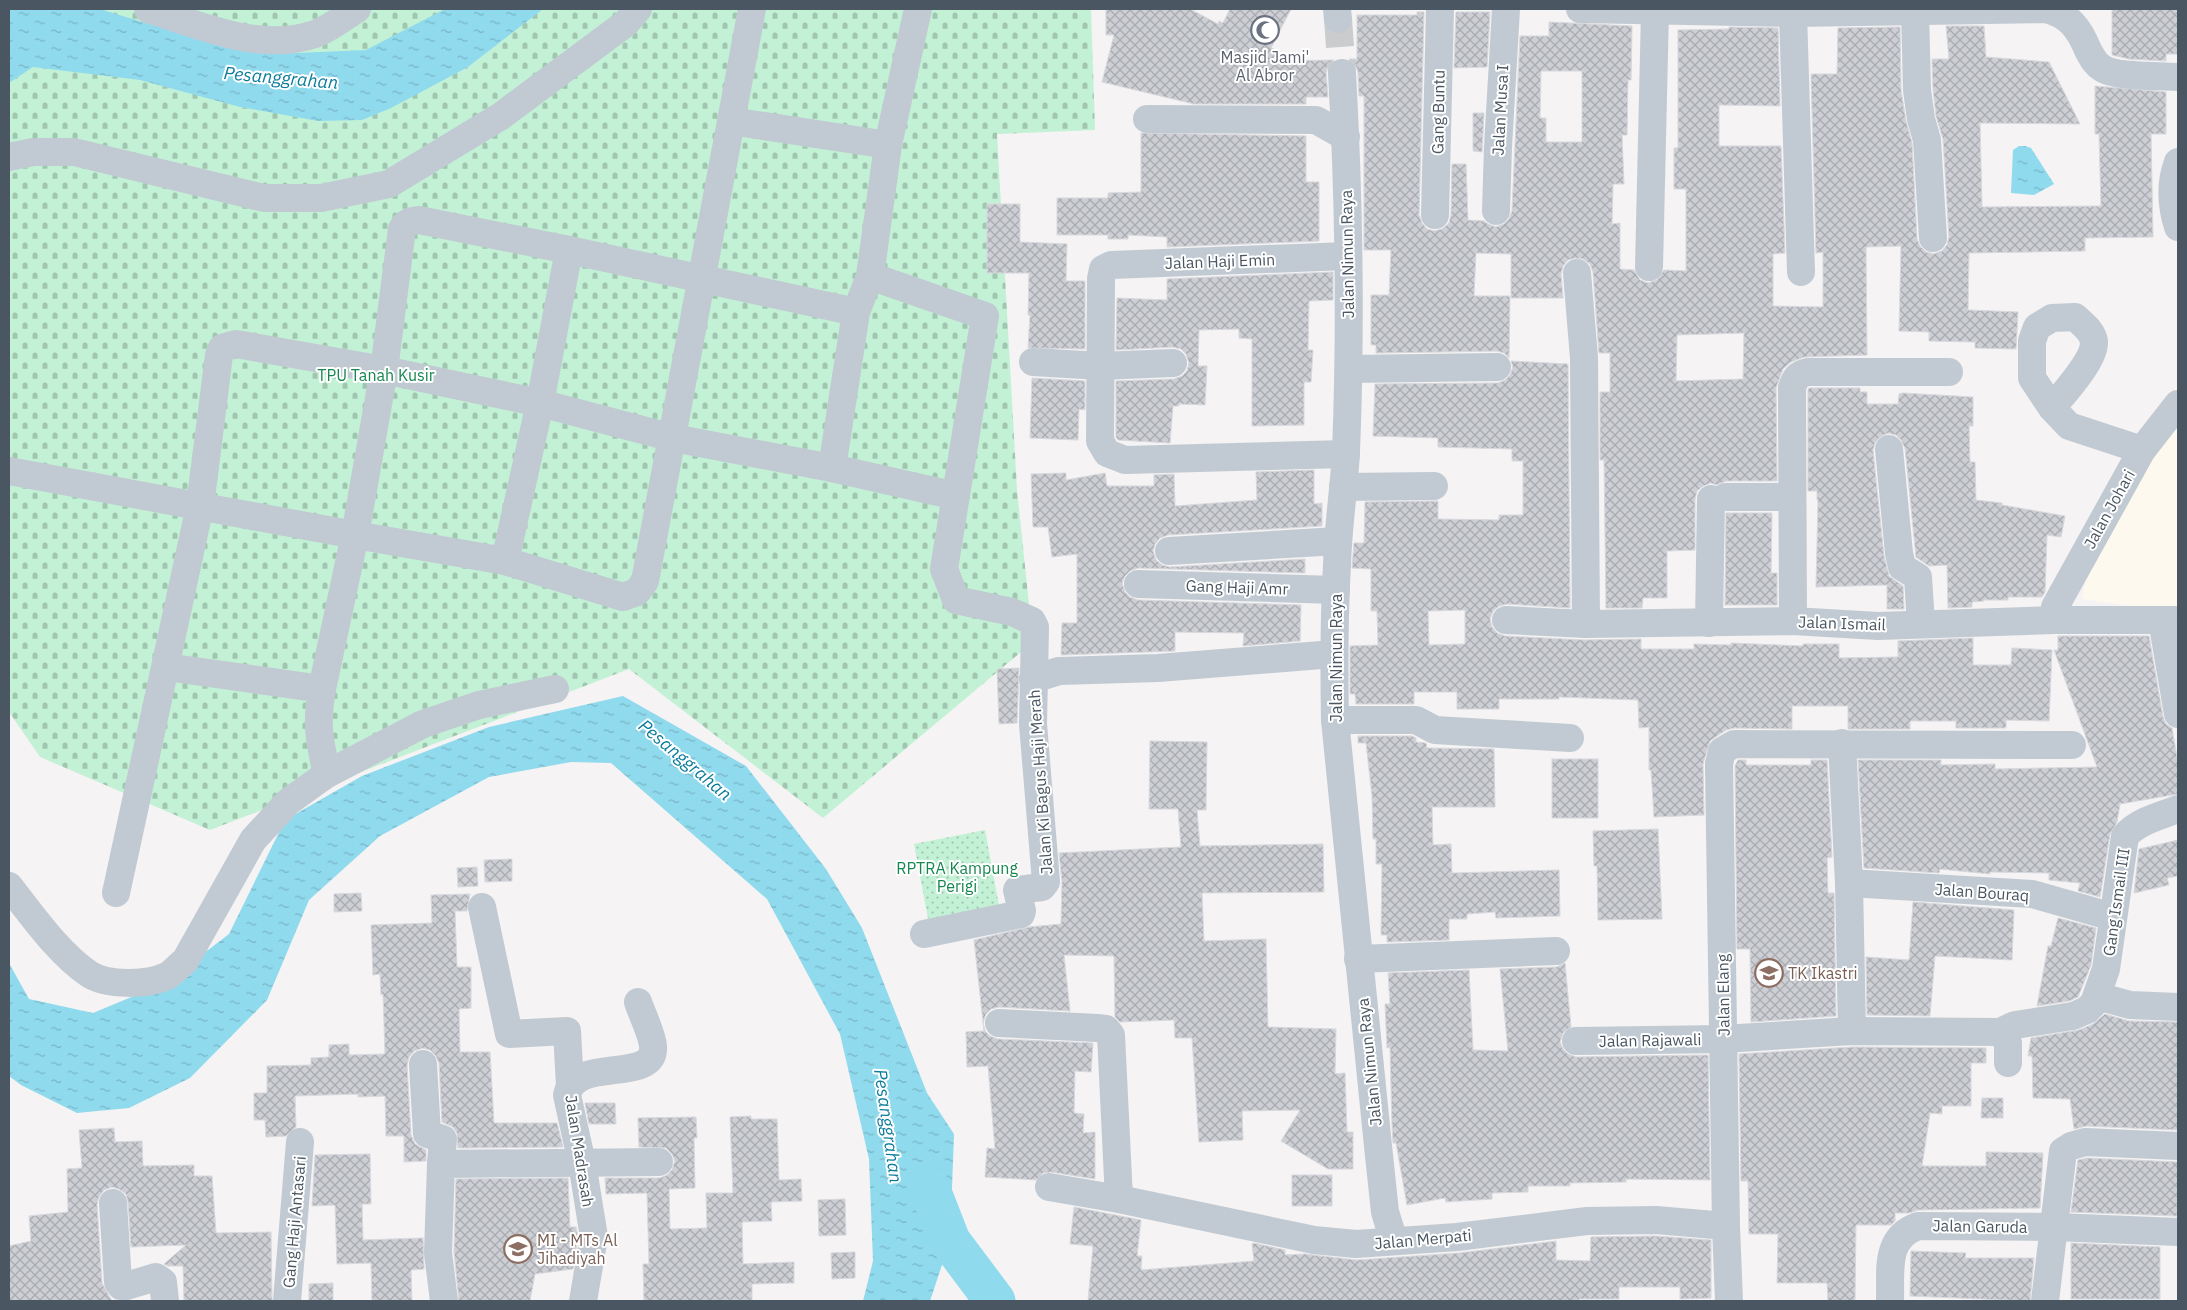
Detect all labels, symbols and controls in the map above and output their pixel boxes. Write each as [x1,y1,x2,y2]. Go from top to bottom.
mosque icon: Masjid Jami' Al Abror [1250,15,1280,45]
place label: Masjid Jami' Al Abror [1221,47,1309,85]
water label: Pesanggrahan [223,61,339,94]
street label: Jalan Musa I [1488,64,1512,156]
street label: Gang Buntu [1427,70,1449,154]
street label: Jalan Nimun Raya [1336,189,1358,318]
street label: Jalan Haji Emin [1164,249,1276,273]
park label: TPU Tanah Kusir [317,365,435,385]
street label: Jalan Johari [2079,466,2139,552]
street label: Gang Haji Amr [1185,575,1289,599]
street label: Jalan Nimun Raya [1326,593,1346,722]
street label: Jalan Ismail [1798,611,1886,635]
street label: Jalan Ki Bagus Haji Merah [1024,689,1056,875]
water label: Pesanggrahan [634,714,737,805]
street label: Gang Ismail III [2099,847,2133,957]
park label: RPTRA Kampung Perigi [896,858,1018,896]
street label: Jalan Bouraq [1934,879,2030,905]
street label: Jalan Elang [1712,953,1734,1036]
school or university icon: TK Ikastri [1754,958,1784,988]
place label: TK Ikastri [1788,963,1858,983]
street label: Jalan Nimun Raya [1352,997,1386,1127]
street label: Jalan Rajawali [1599,1029,1701,1051]
water label: Pesanggrahan [869,1068,908,1184]
street label: Jalan Madrasah [561,1094,599,1208]
street label: Gang Haji Antasari [278,1155,310,1289]
street label: Jalan Garuda [1932,1215,2028,1237]
street label: Jalan Merpati [1374,1225,1472,1253]
place label: MI - MTs Al Jihadiyah [537,1230,618,1268]
school or university icon: MI - MTs Al Jihadiyah [503,1234,533,1264]

